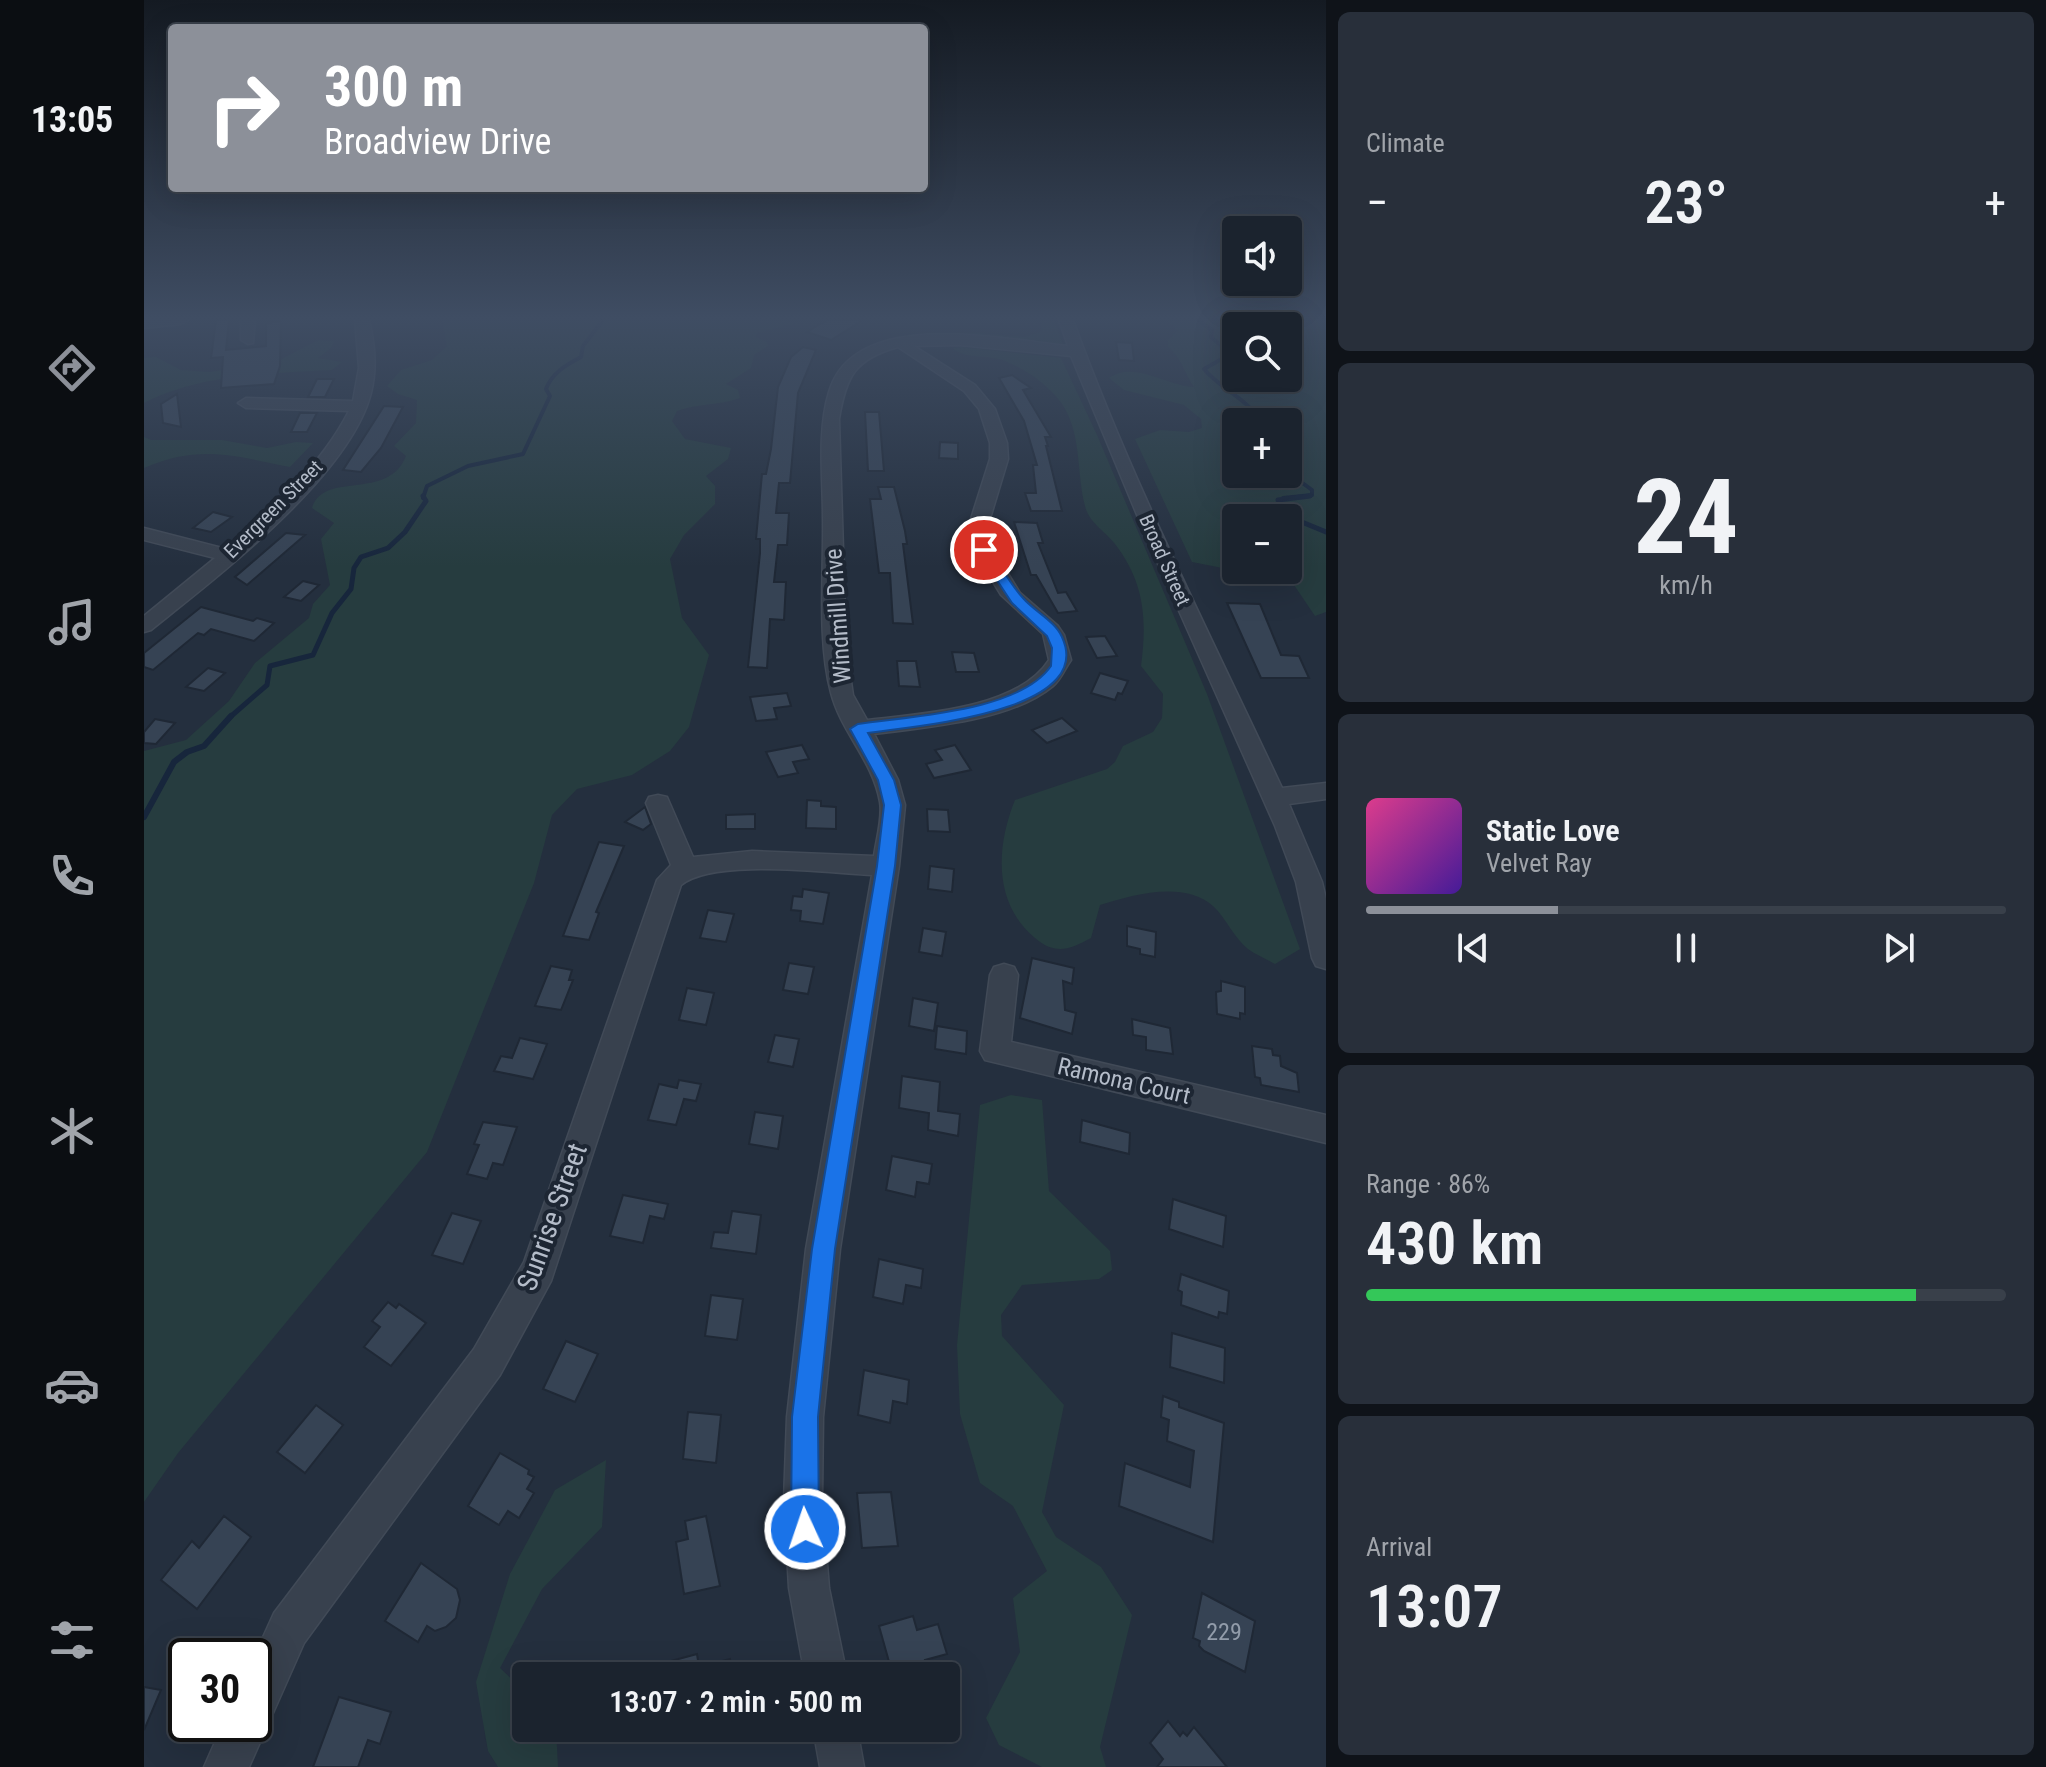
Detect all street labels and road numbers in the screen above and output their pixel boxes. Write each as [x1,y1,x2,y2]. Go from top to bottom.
street label: Evergreen Street [219,455,327,563]
street label: Broad Street [1134,510,1196,610]
street label: Windmill Drive [819,548,857,684]
street label: Ramona Court [1055,1052,1193,1110]
street label: Sunrise Street [510,1139,594,1295]

